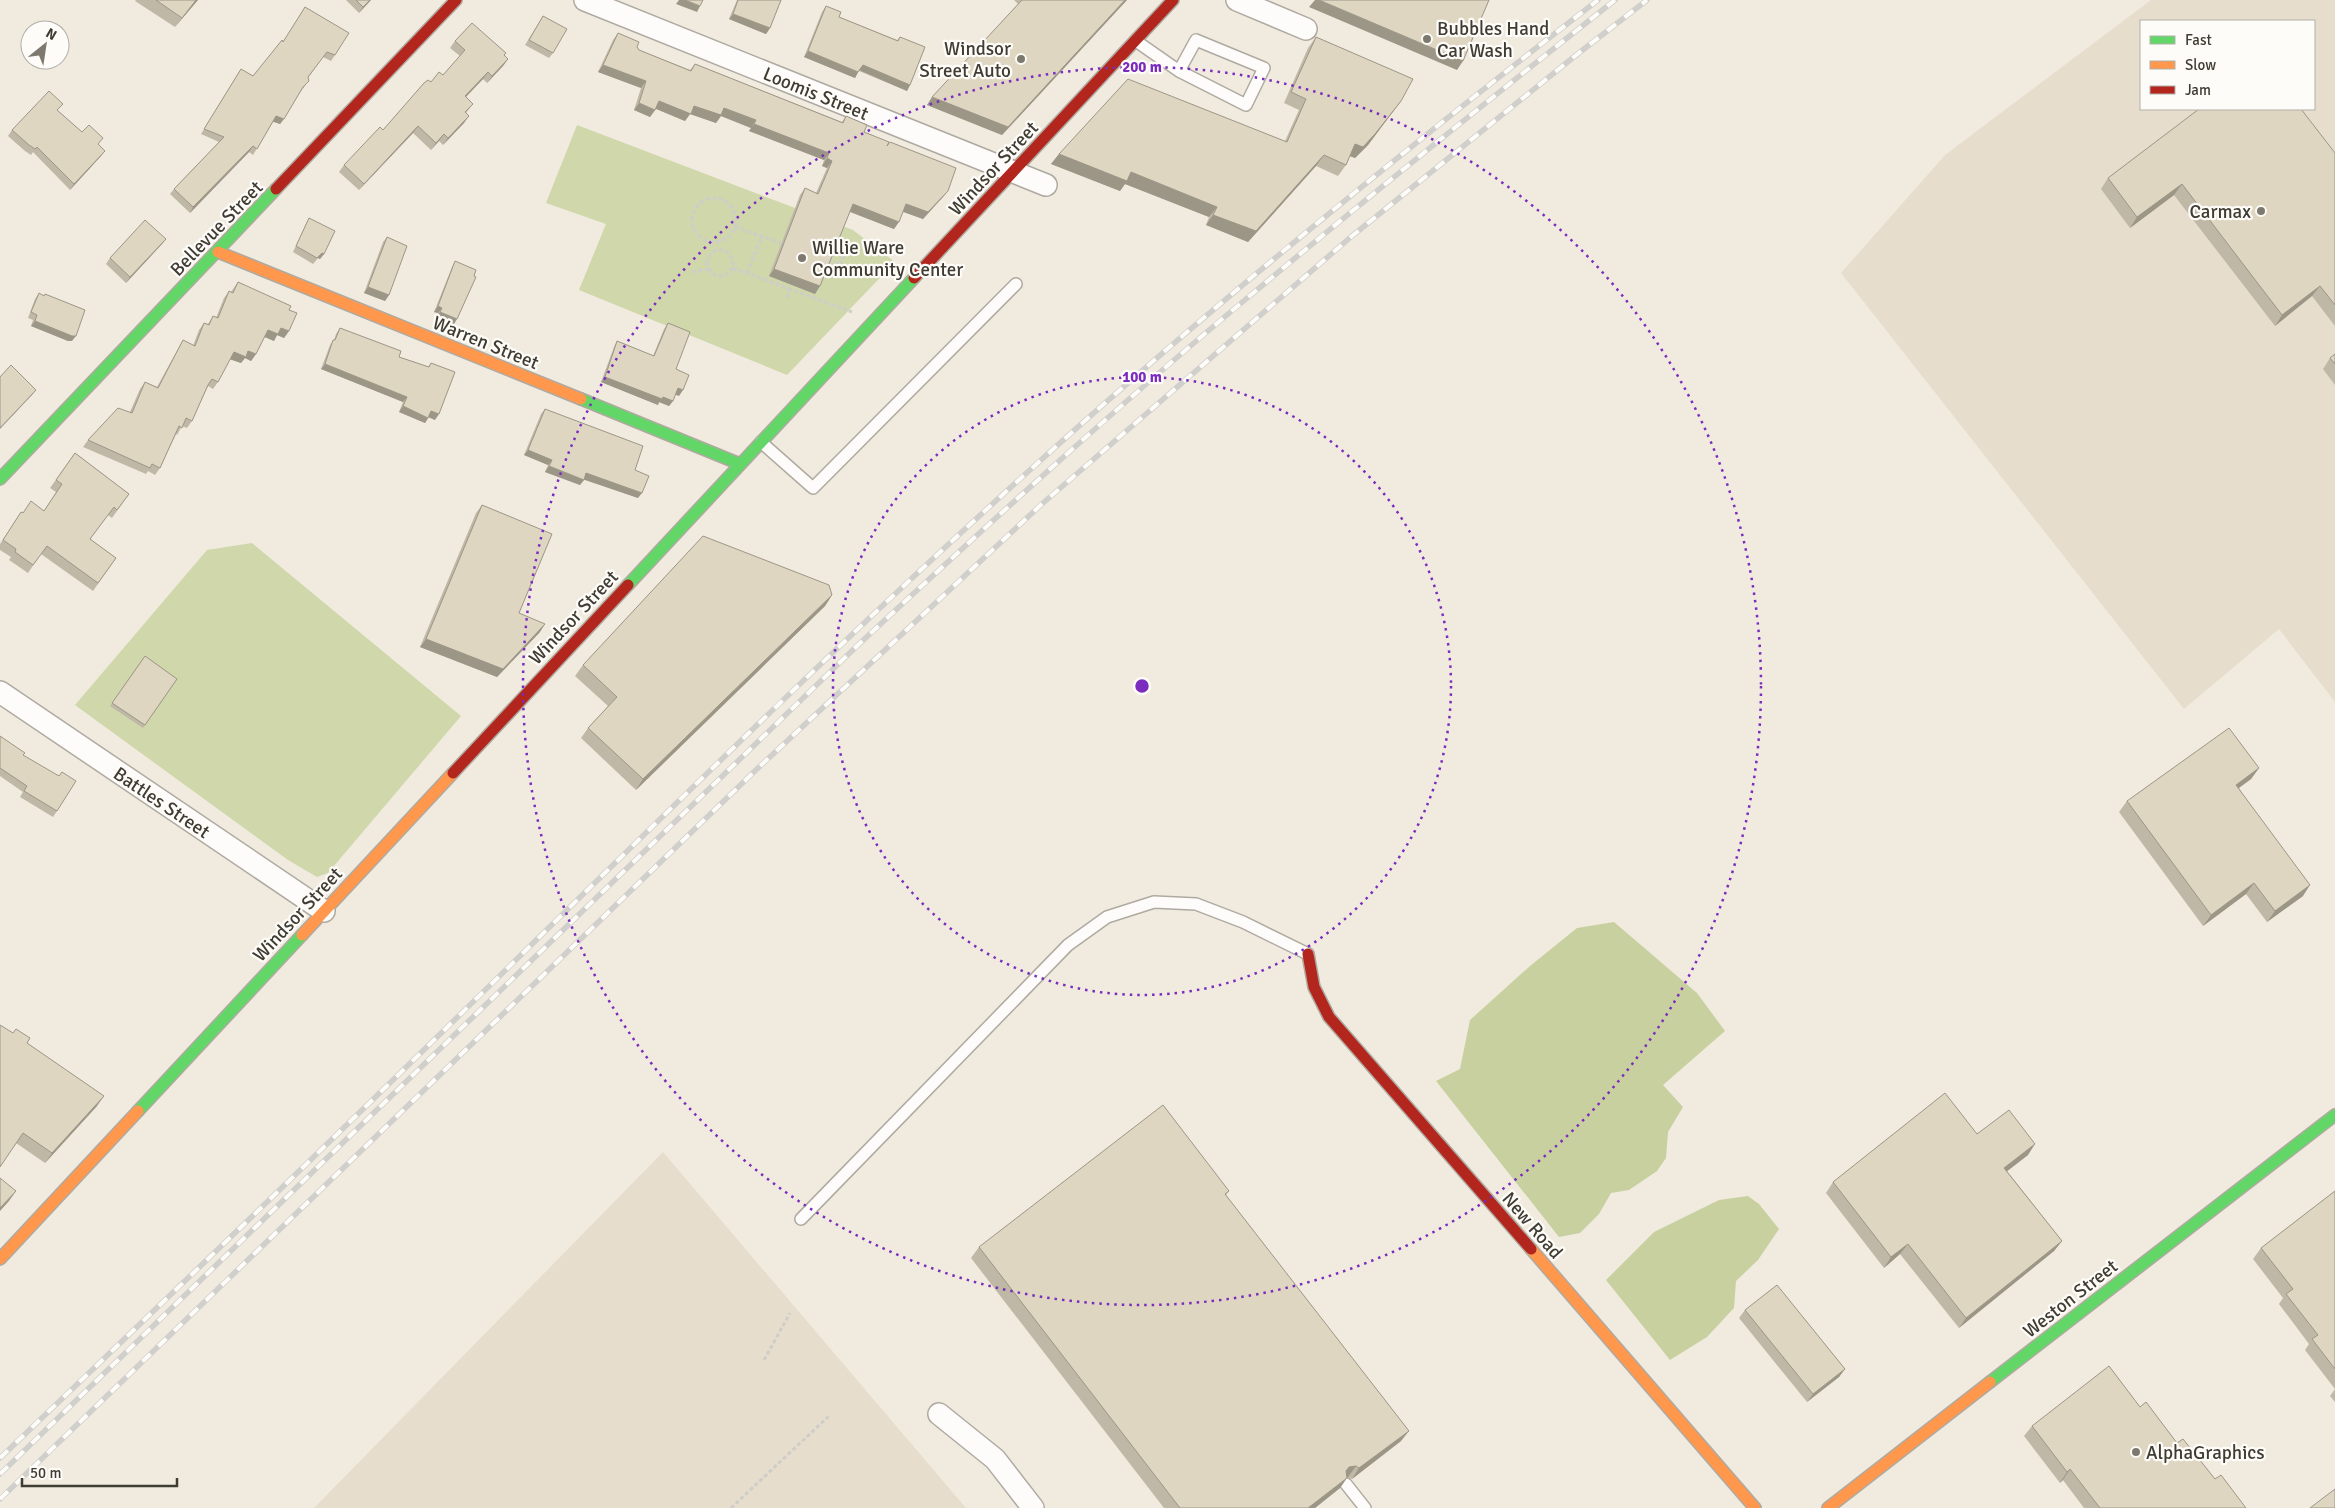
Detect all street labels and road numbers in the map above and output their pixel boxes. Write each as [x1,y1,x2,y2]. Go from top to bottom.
street label: Loomis Street [759,62,872,126]
street label: Windsor Street [944,116,1044,221]
street label: Bellevue Street [165,176,268,281]
street label: Warren Street [429,311,542,375]
street label: Windsor Street [524,565,624,670]
street label: Battles Street [109,762,214,844]
street label: Windsor Street [248,862,348,967]
street label: New Road [1497,1187,1568,1264]
street label: Weston Street [2018,1254,2123,1343]

